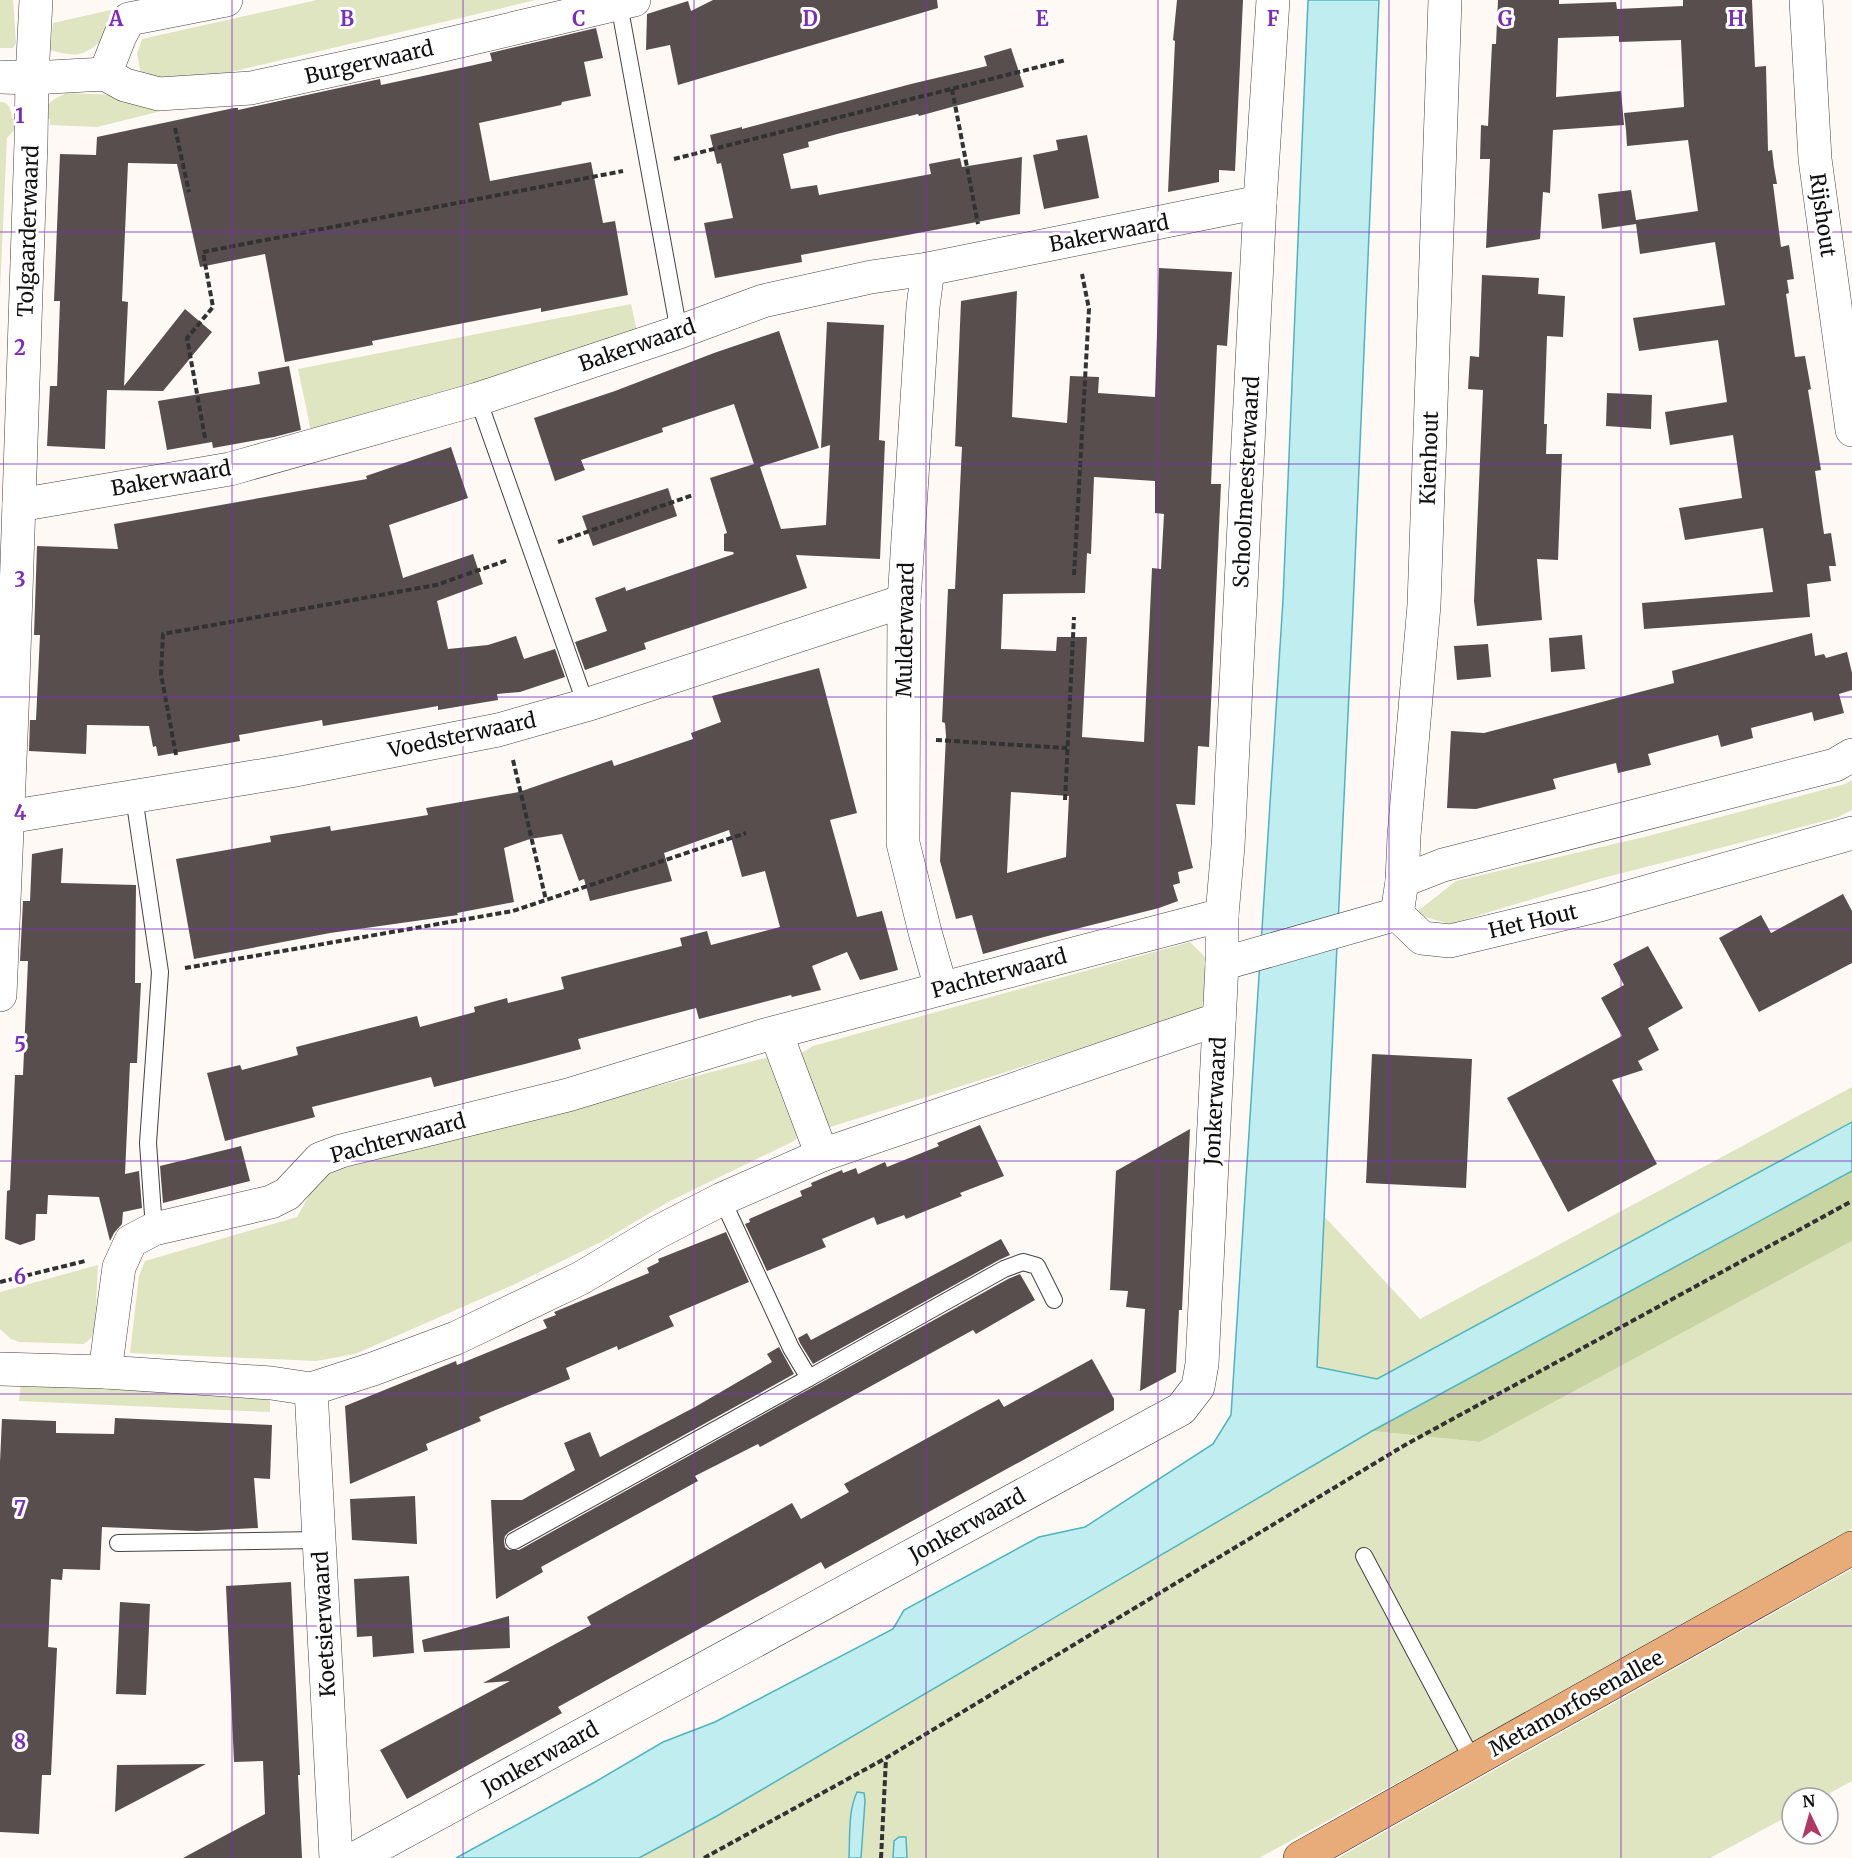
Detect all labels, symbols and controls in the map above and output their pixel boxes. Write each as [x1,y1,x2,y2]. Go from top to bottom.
text: A [108,6,124,31]
text: B [340,6,354,31]
text: C [572,6,586,31]
text: D [802,6,818,31]
text: E [1035,6,1049,31]
text: F [1267,6,1280,31]
text: G [1498,6,1513,31]
text: H [1728,6,1744,31]
street label: Burgerwaard [302,34,436,90]
text: 1 [15,103,25,128]
street label: Tolgaarderwaard [12,144,45,317]
street label: Rijshout [1804,171,1842,259]
street label: Bakerwaard [1047,208,1172,258]
street label: Bakerwaard [575,312,699,378]
text: 2 [14,335,26,360]
street label: Schoolmeesterwaard [1227,375,1265,589]
street label: Kienhout [1414,411,1444,505]
street label: Bakerwaard [109,454,233,502]
street label: Mulderwaard [890,562,920,698]
text: 3 [14,567,26,592]
street label: Voedsterwaard [385,706,539,764]
text: 4 [14,800,27,825]
street label: Het Hout [1486,898,1580,944]
street label: Pachterwaard [928,942,1070,1004]
text: 5 [14,1032,26,1057]
street label: Jonkerwaard [1198,1036,1232,1167]
street label: Pachterwaard [327,1107,469,1169]
text: 6 [14,1264,26,1289]
street label: Jonkerwaard [903,1482,1030,1569]
text: 7 [14,1496,26,1521]
street label: Koetsierwaard [307,1550,341,1698]
street label: Metamorfosenallee [1484,1644,1668,1762]
street label: Jonkerwaard [476,1715,603,1802]
text: 8 [14,1729,26,1754]
north arrow [1780,1786,1840,1846]
text: N [1802,1791,1816,1812]

